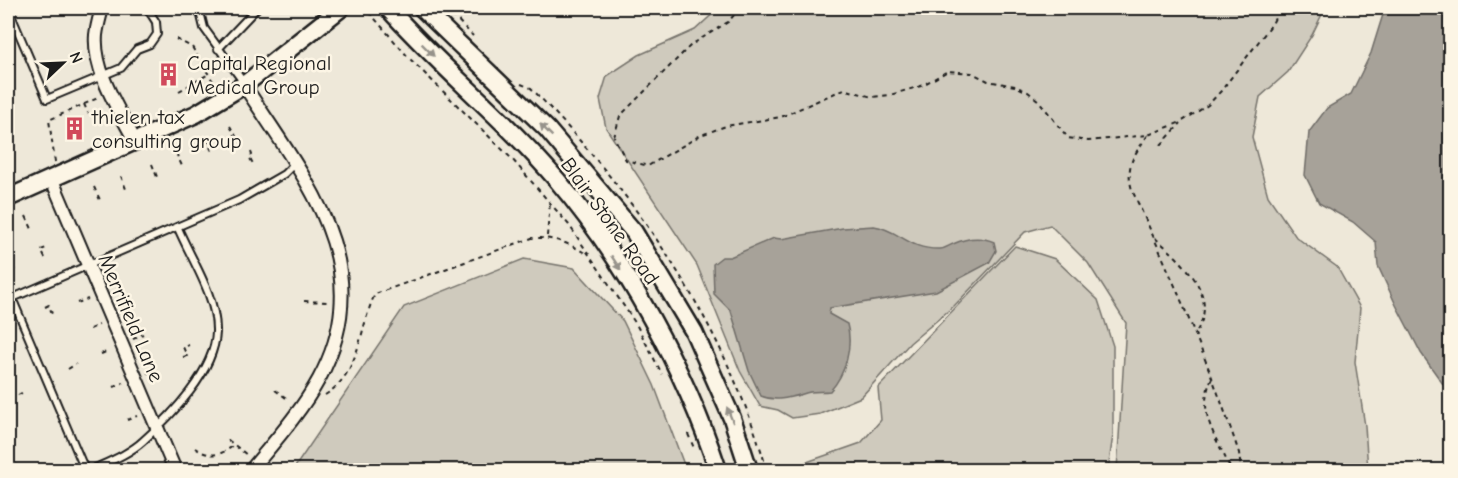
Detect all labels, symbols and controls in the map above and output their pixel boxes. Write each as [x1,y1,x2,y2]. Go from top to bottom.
north arrow [33,33,93,93]
one-way arrow [421,42,435,56]
text: N [66,49,86,66]
place label: Capital Regional Medical Group [187,51,331,99]
building icon: Capital Regional Medical Group [156,62,182,88]
place label: thielen tax consulting group [91,105,242,153]
building icon: thielen tax consulting group [61,116,87,142]
one-way arrow [540,123,554,137]
street label: Blair Stone Road [556,153,664,289]
street label: Merrifield Lane [93,250,169,386]
one-way arrow [610,254,622,270]
one-way arrow [725,406,735,424]

